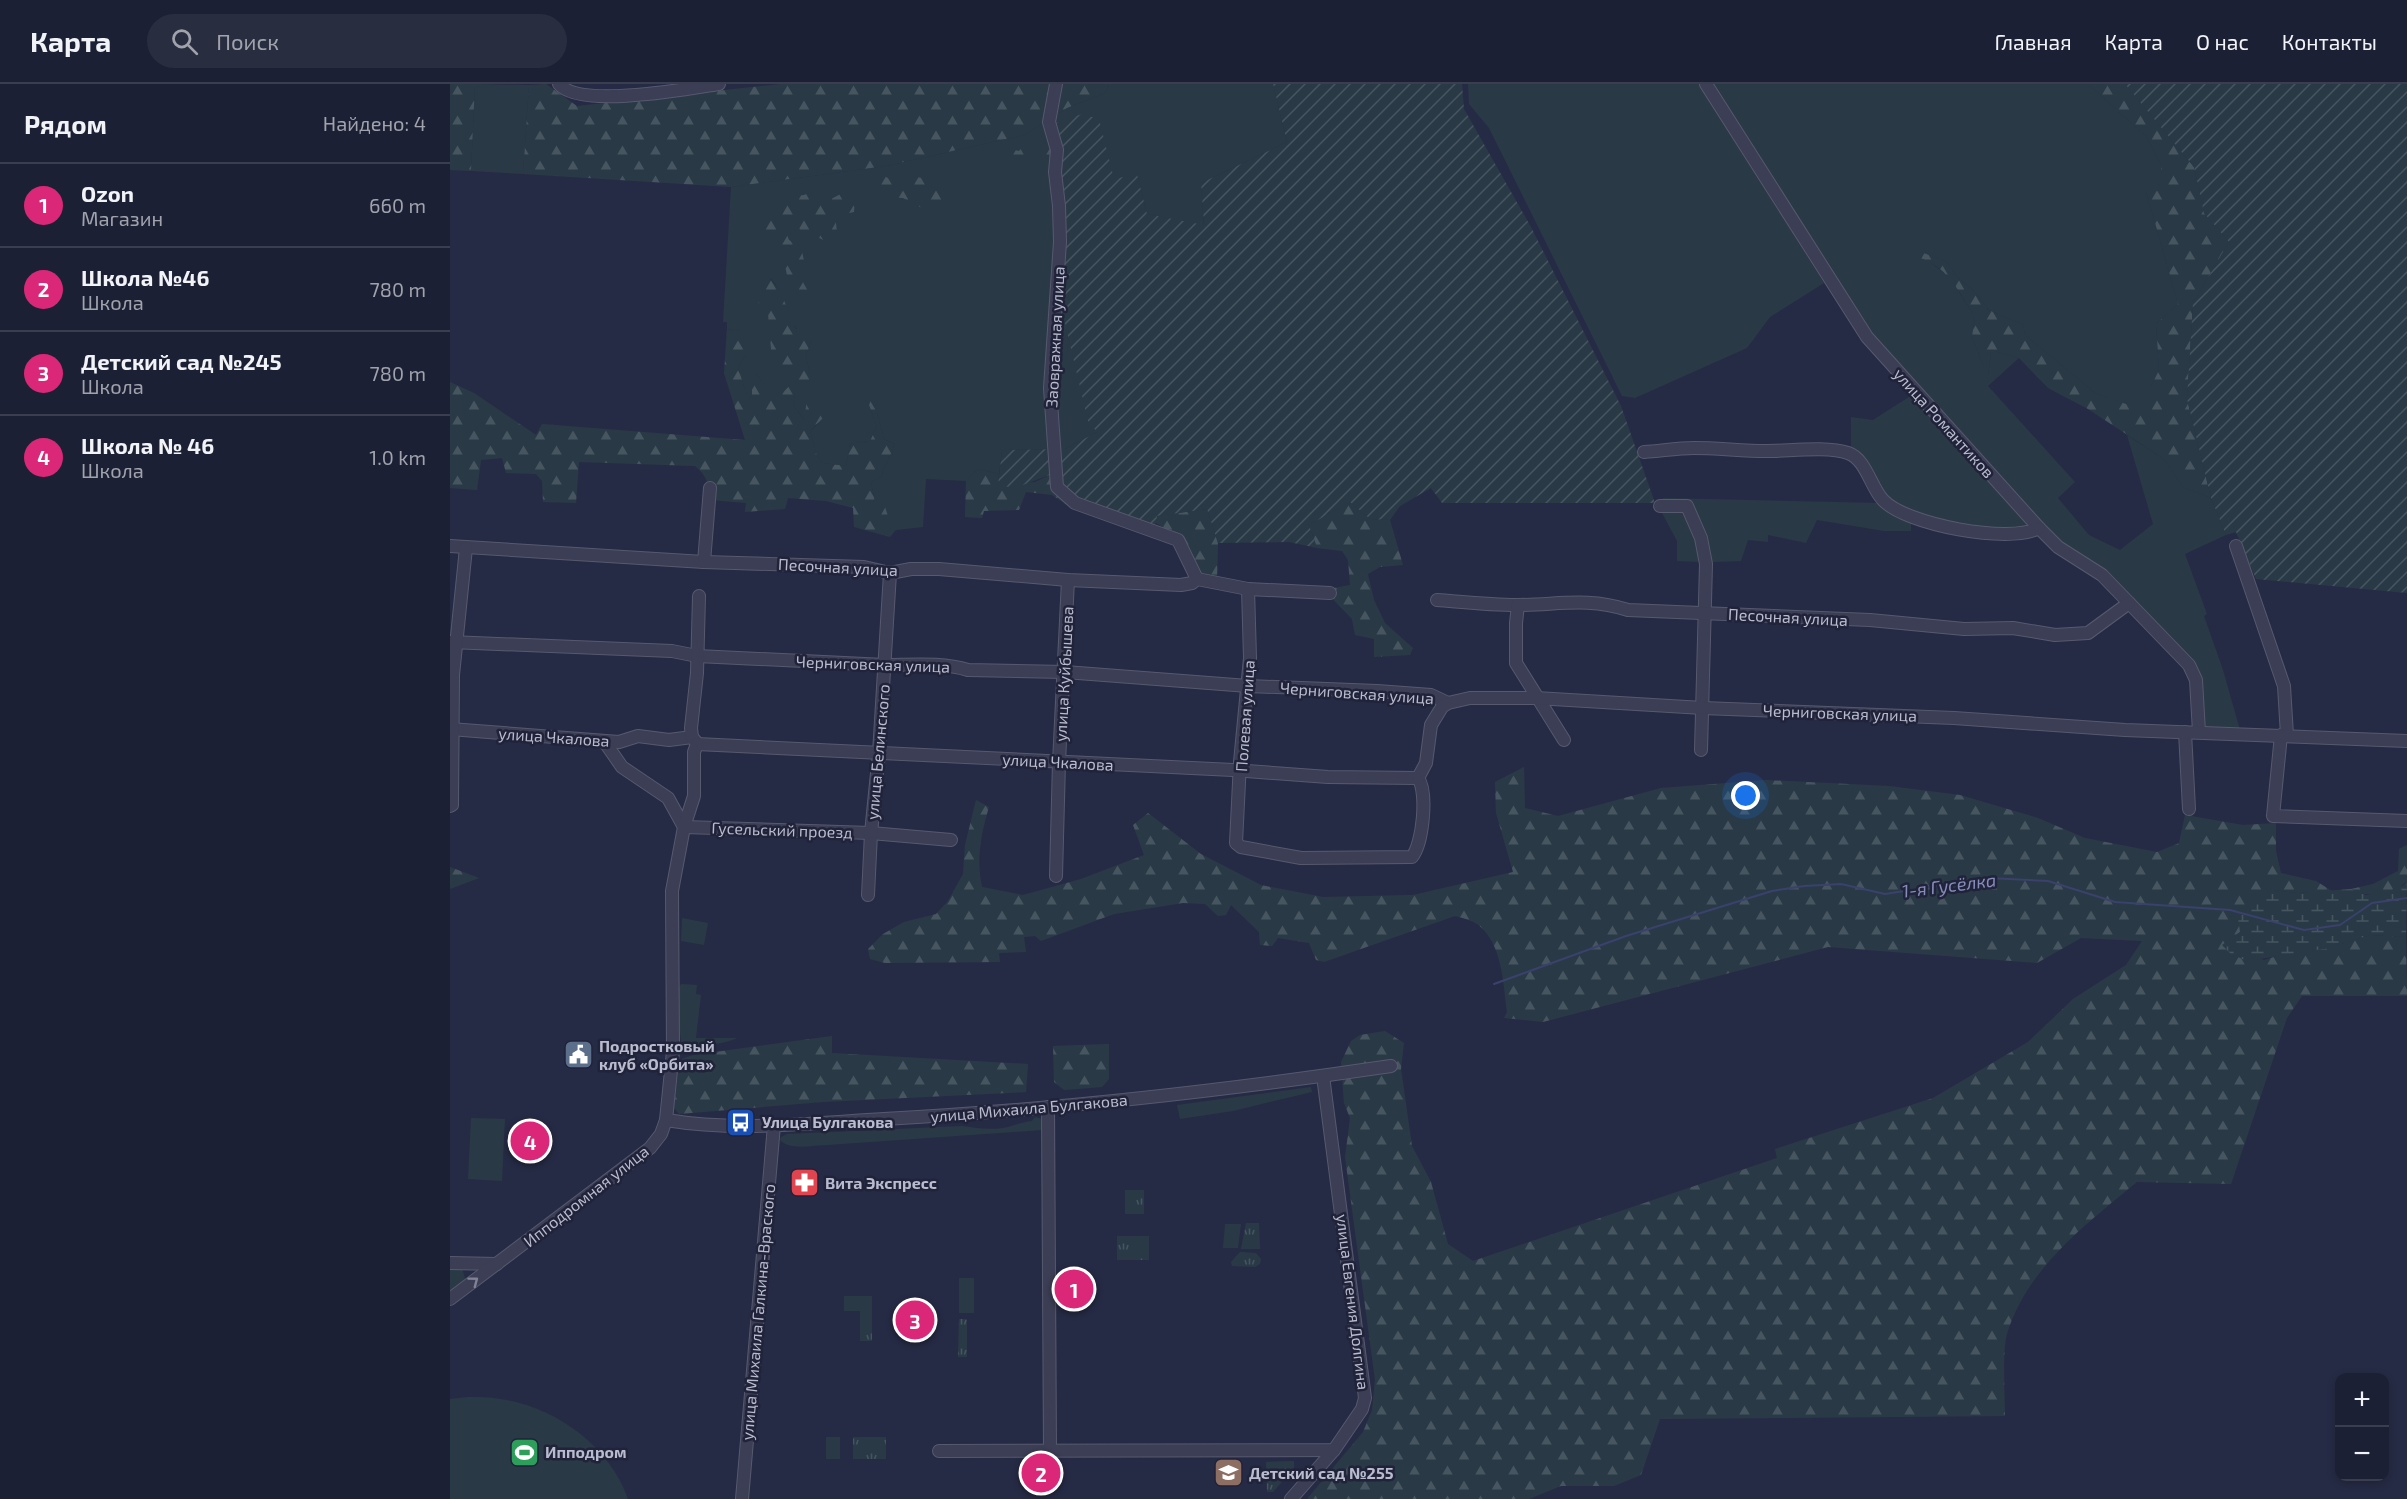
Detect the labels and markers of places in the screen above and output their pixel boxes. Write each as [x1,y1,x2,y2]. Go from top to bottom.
place label: Подростковый клуб «Орбита» [599,1036,715,1073]
public building icon: Подростковый клуб «Орбита» [562,1039,594,1071]
bus stop icon: Улица Булгакова [725,1106,757,1138]
place label: Улица Булгакова [762,1112,894,1131]
pin: 4 [510,1118,550,1164]
pharmacy icon: Вита Экспресс [788,1167,820,1199]
place label: Вита Экспресс [825,1173,937,1192]
pin: 1 [1054,1266,1094,1312]
pin: 3 [896,1298,934,1342]
sports icon: Ипподром [508,1436,540,1468]
place label: Ипподром [545,1442,627,1461]
pin: 2 [1022,1450,1060,1496]
school or university icon: Детский сад №255 [1212,1457,1244,1489]
place label: Детский сад №255 [1249,1463,1394,1482]

